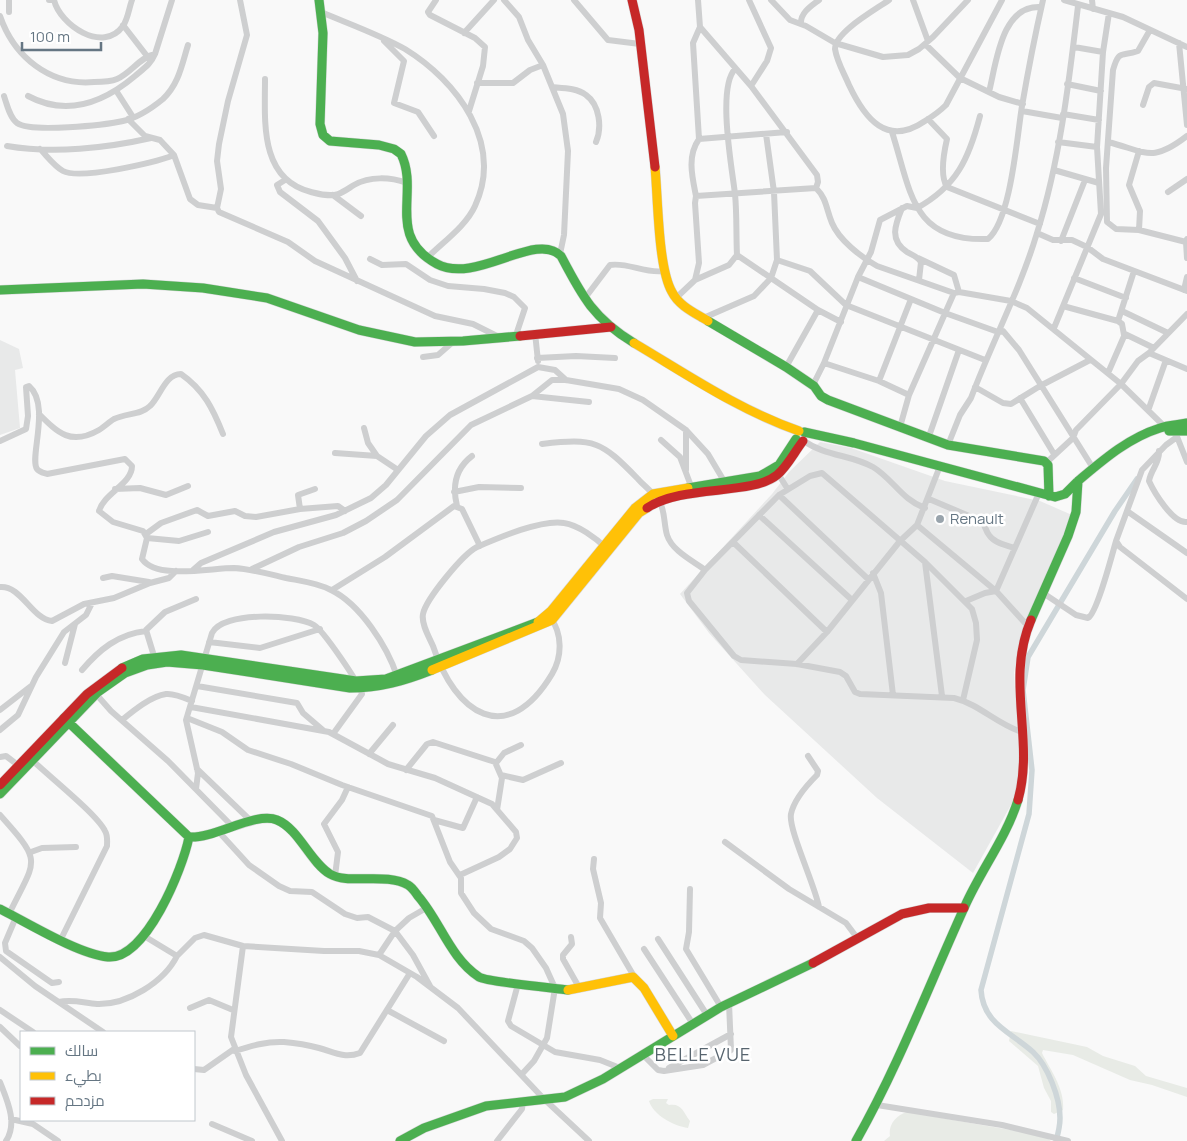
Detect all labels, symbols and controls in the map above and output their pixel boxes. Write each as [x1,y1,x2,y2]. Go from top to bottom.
scale bar [22,20,101,52]
text: 100 m [30,26,70,47]
place label: Renault [950,508,1004,529]
marker: Renault [934,513,946,525]
legend [20,1031,195,1121]
text: سالك [65,1040,98,1061]
district label: BELLE VUE [655,1042,751,1066]
text: بطيء [65,1065,102,1088]
text: مزدحم [65,1090,105,1111]

